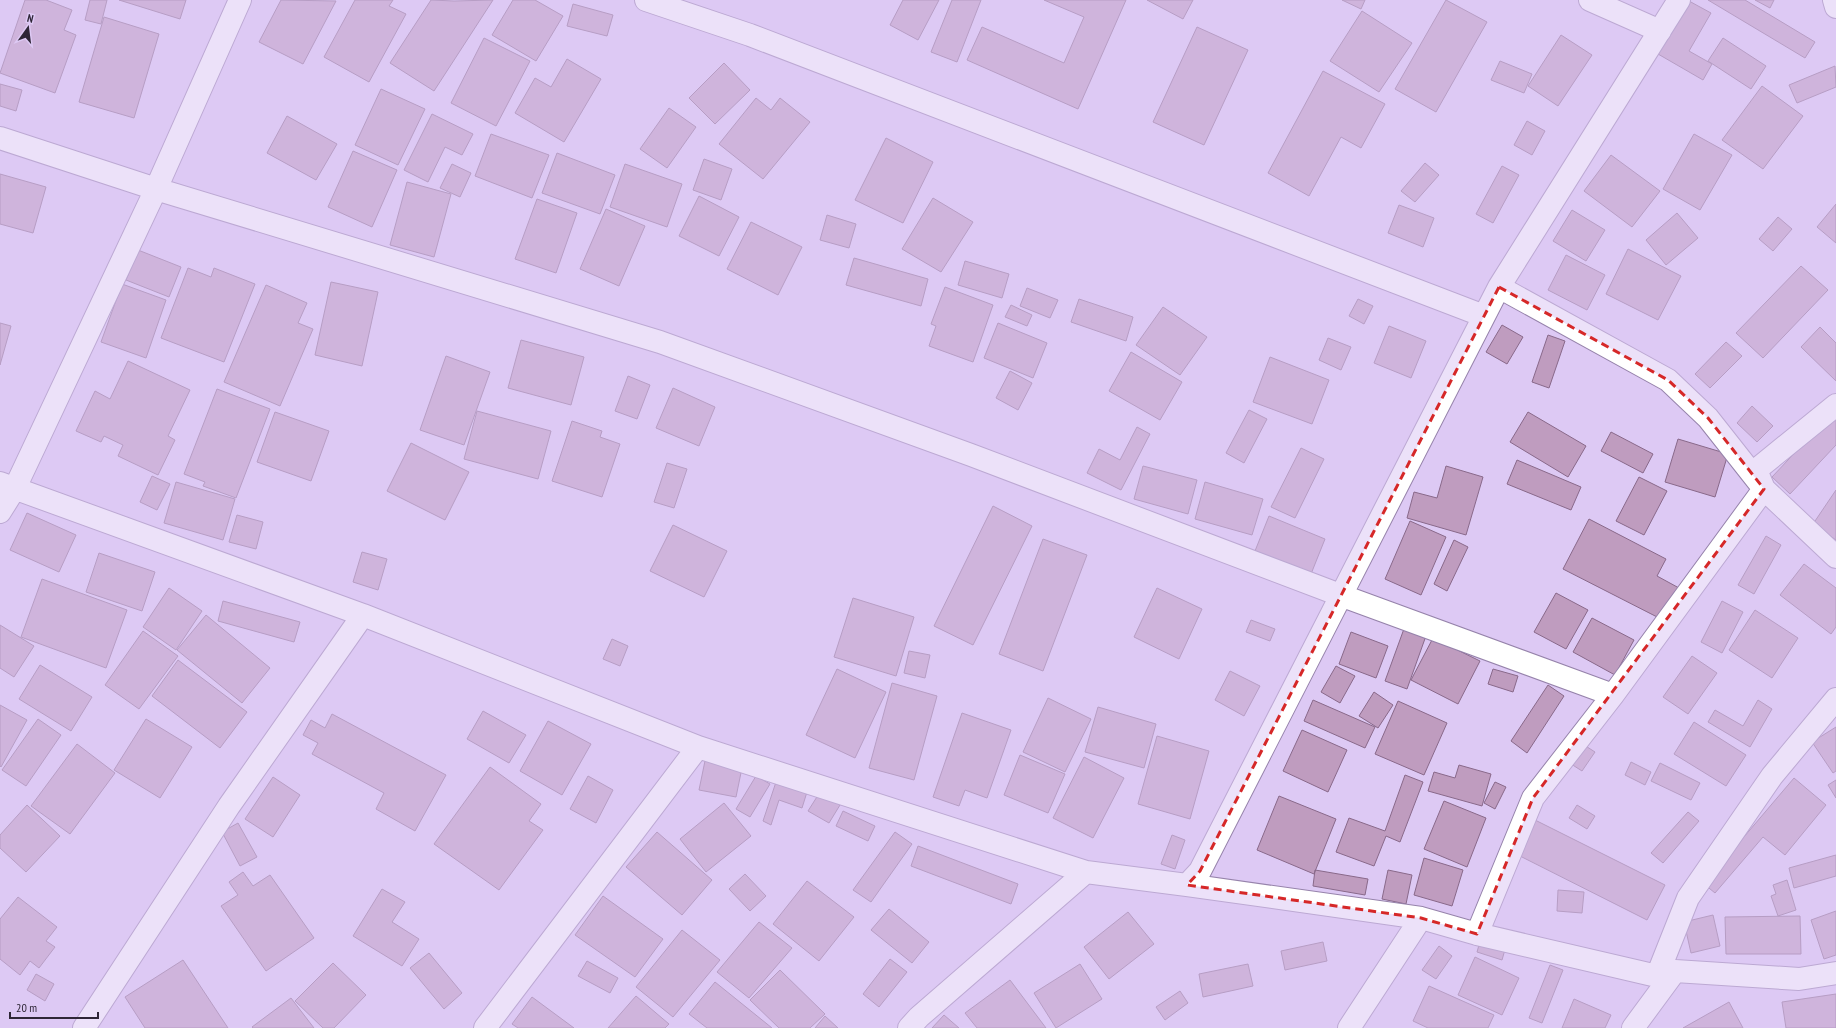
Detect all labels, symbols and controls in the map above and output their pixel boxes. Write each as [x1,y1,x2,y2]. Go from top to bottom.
north arrow [8,8,48,48]
text: N [26,11,35,26]
scale bar [10,994,98,1020]
text: 20 m [16,1000,37,1015]

